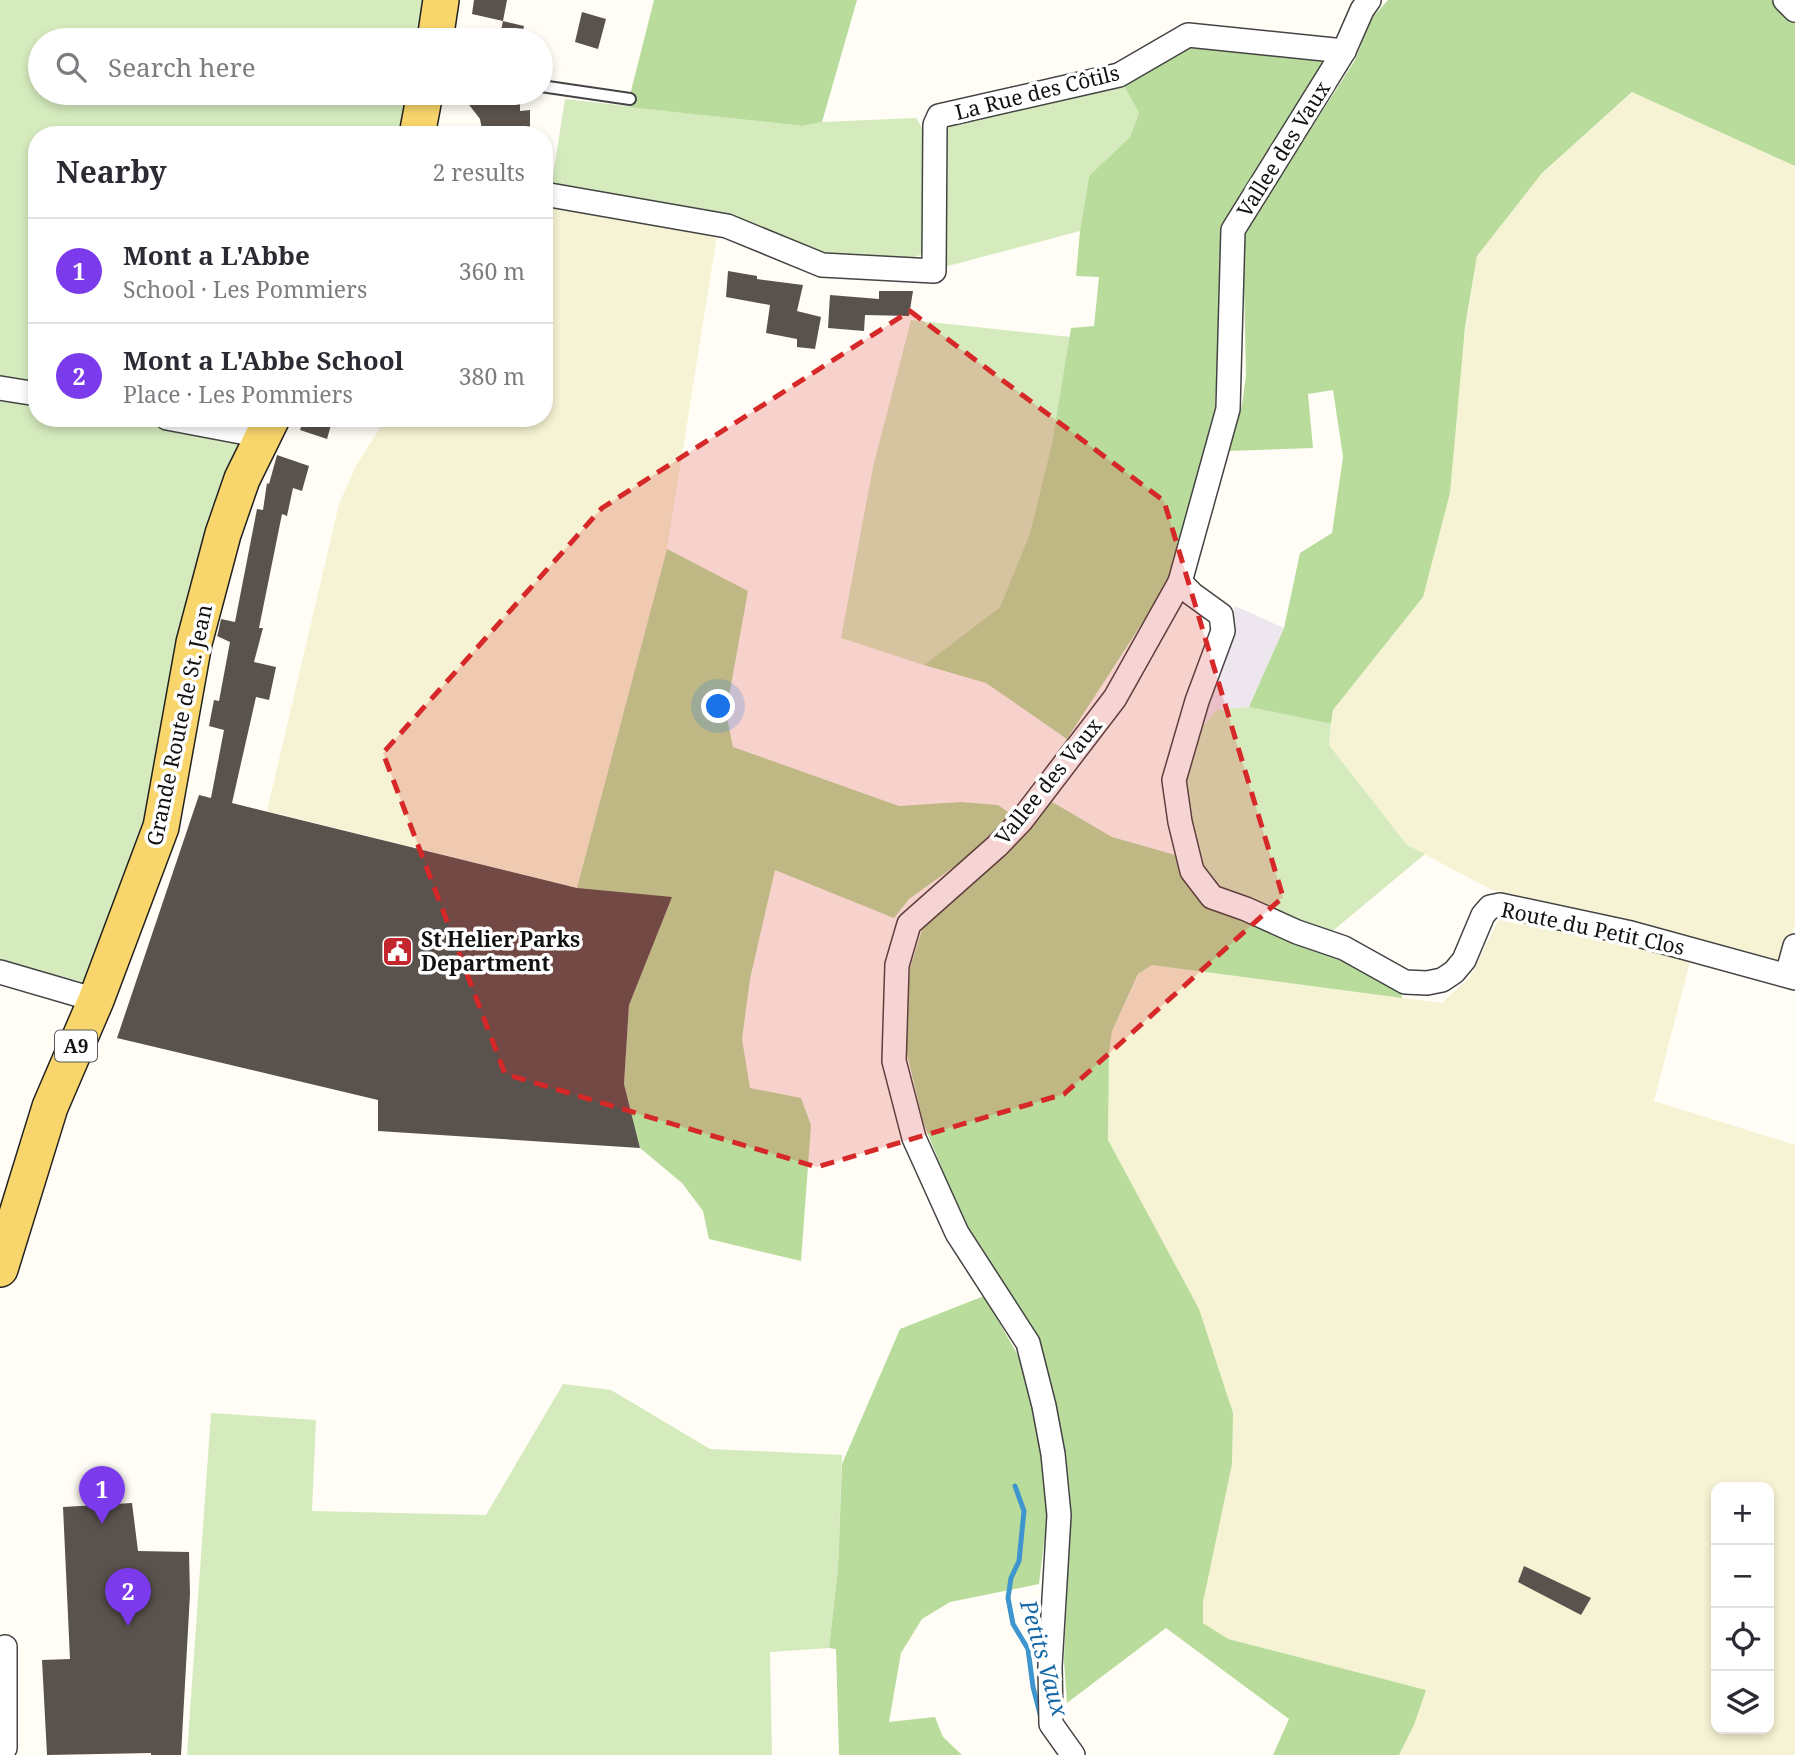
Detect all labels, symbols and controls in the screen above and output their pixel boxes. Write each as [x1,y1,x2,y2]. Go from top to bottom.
search box [28,28,553,105]
icon: search [52,48,90,86]
text: Search here [108,49,256,85]
street label: La Rue des Côtils [952,58,1122,126]
street label: Vallee des Vaux [1230,75,1336,222]
text: Nearby [56,151,167,192]
text: 2 results [432,156,525,188]
text: Mont a L'Abbe [123,237,310,273]
text: 1 [73,255,86,287]
text: 360 m [459,255,525,287]
text: School · Les Pommiers [123,273,367,305]
text: Mont a L'Abbe School [123,342,404,378]
text: 2 [73,360,86,392]
text: 380 m [459,360,525,392]
text: Place · Les Pommiers [123,378,353,410]
street label: Grande Route de St. Jean [140,602,218,848]
your location [701,689,735,723]
street label: Vallee des Vaux [988,711,1108,850]
street label: Route du Petit Clos [1499,895,1687,961]
place label: St Helier Parks Department [421,925,580,977]
public building icon: St Helier Parks Department [381,934,415,968]
road number: A9 [55,1030,97,1062]
pin: 1 [79,1466,125,1524]
map controls [1711,1482,1774,1734]
button: + [1711,1482,1774,1545]
button: − [1711,1545,1774,1608]
pin: 2 [105,1568,151,1626]
water label: Petits Vaux [1013,1595,1077,1720]
button: locate [1711,1608,1774,1671]
button: layers [1711,1671,1774,1734]

